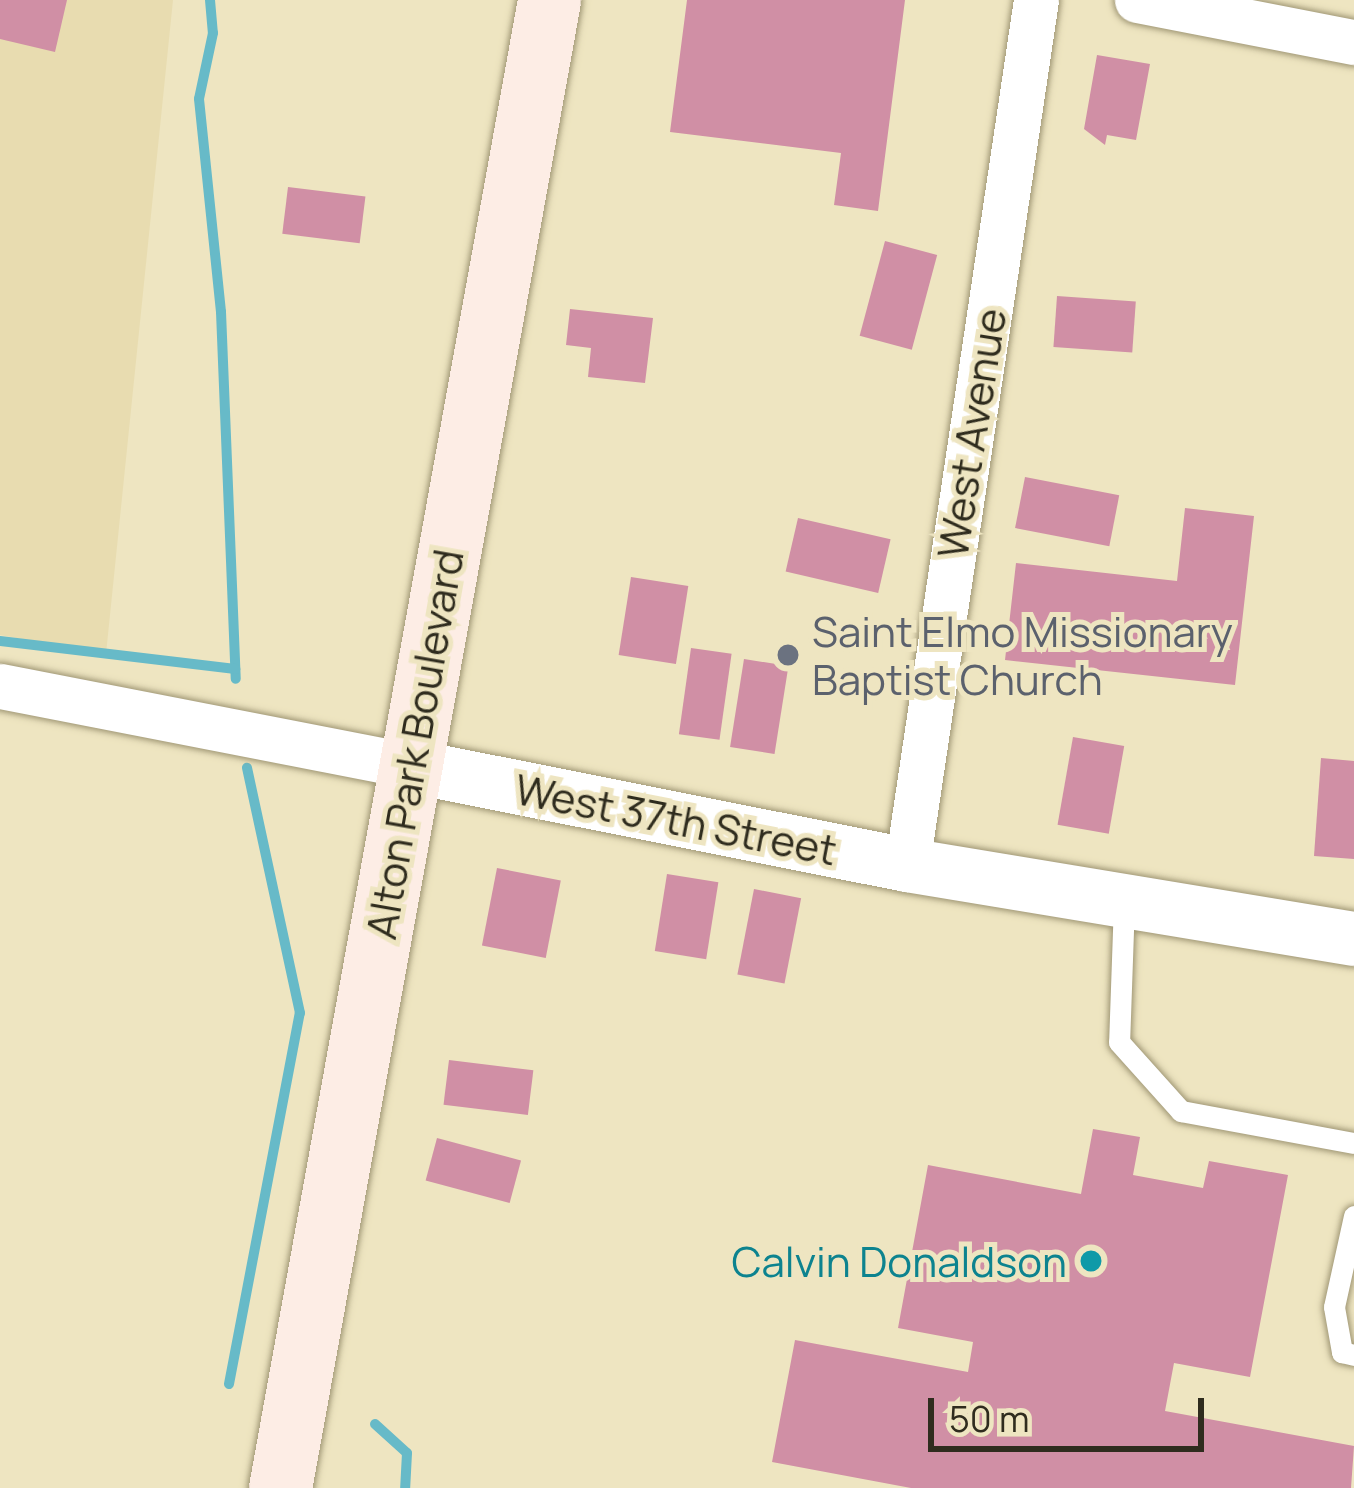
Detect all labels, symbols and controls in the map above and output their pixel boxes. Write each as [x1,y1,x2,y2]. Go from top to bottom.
street label: West Avenue [926,304,1016,562]
street label: Alton Park Boulevard [355,545,473,943]
place label: Saint Elmo Missionary Baptist Church [812,606,1233,704]
marker: Saint Elmo Missionary Baptist Church [775,642,801,668]
street label: West 37th Street [511,763,841,875]
place label: Calvin Donaldson [731,1236,1067,1286]
marker: Calvin Donaldson [1078,1248,1104,1274]
scale bar [934,1374,1210,1448]
text: 50 m [949,1394,1029,1443]

